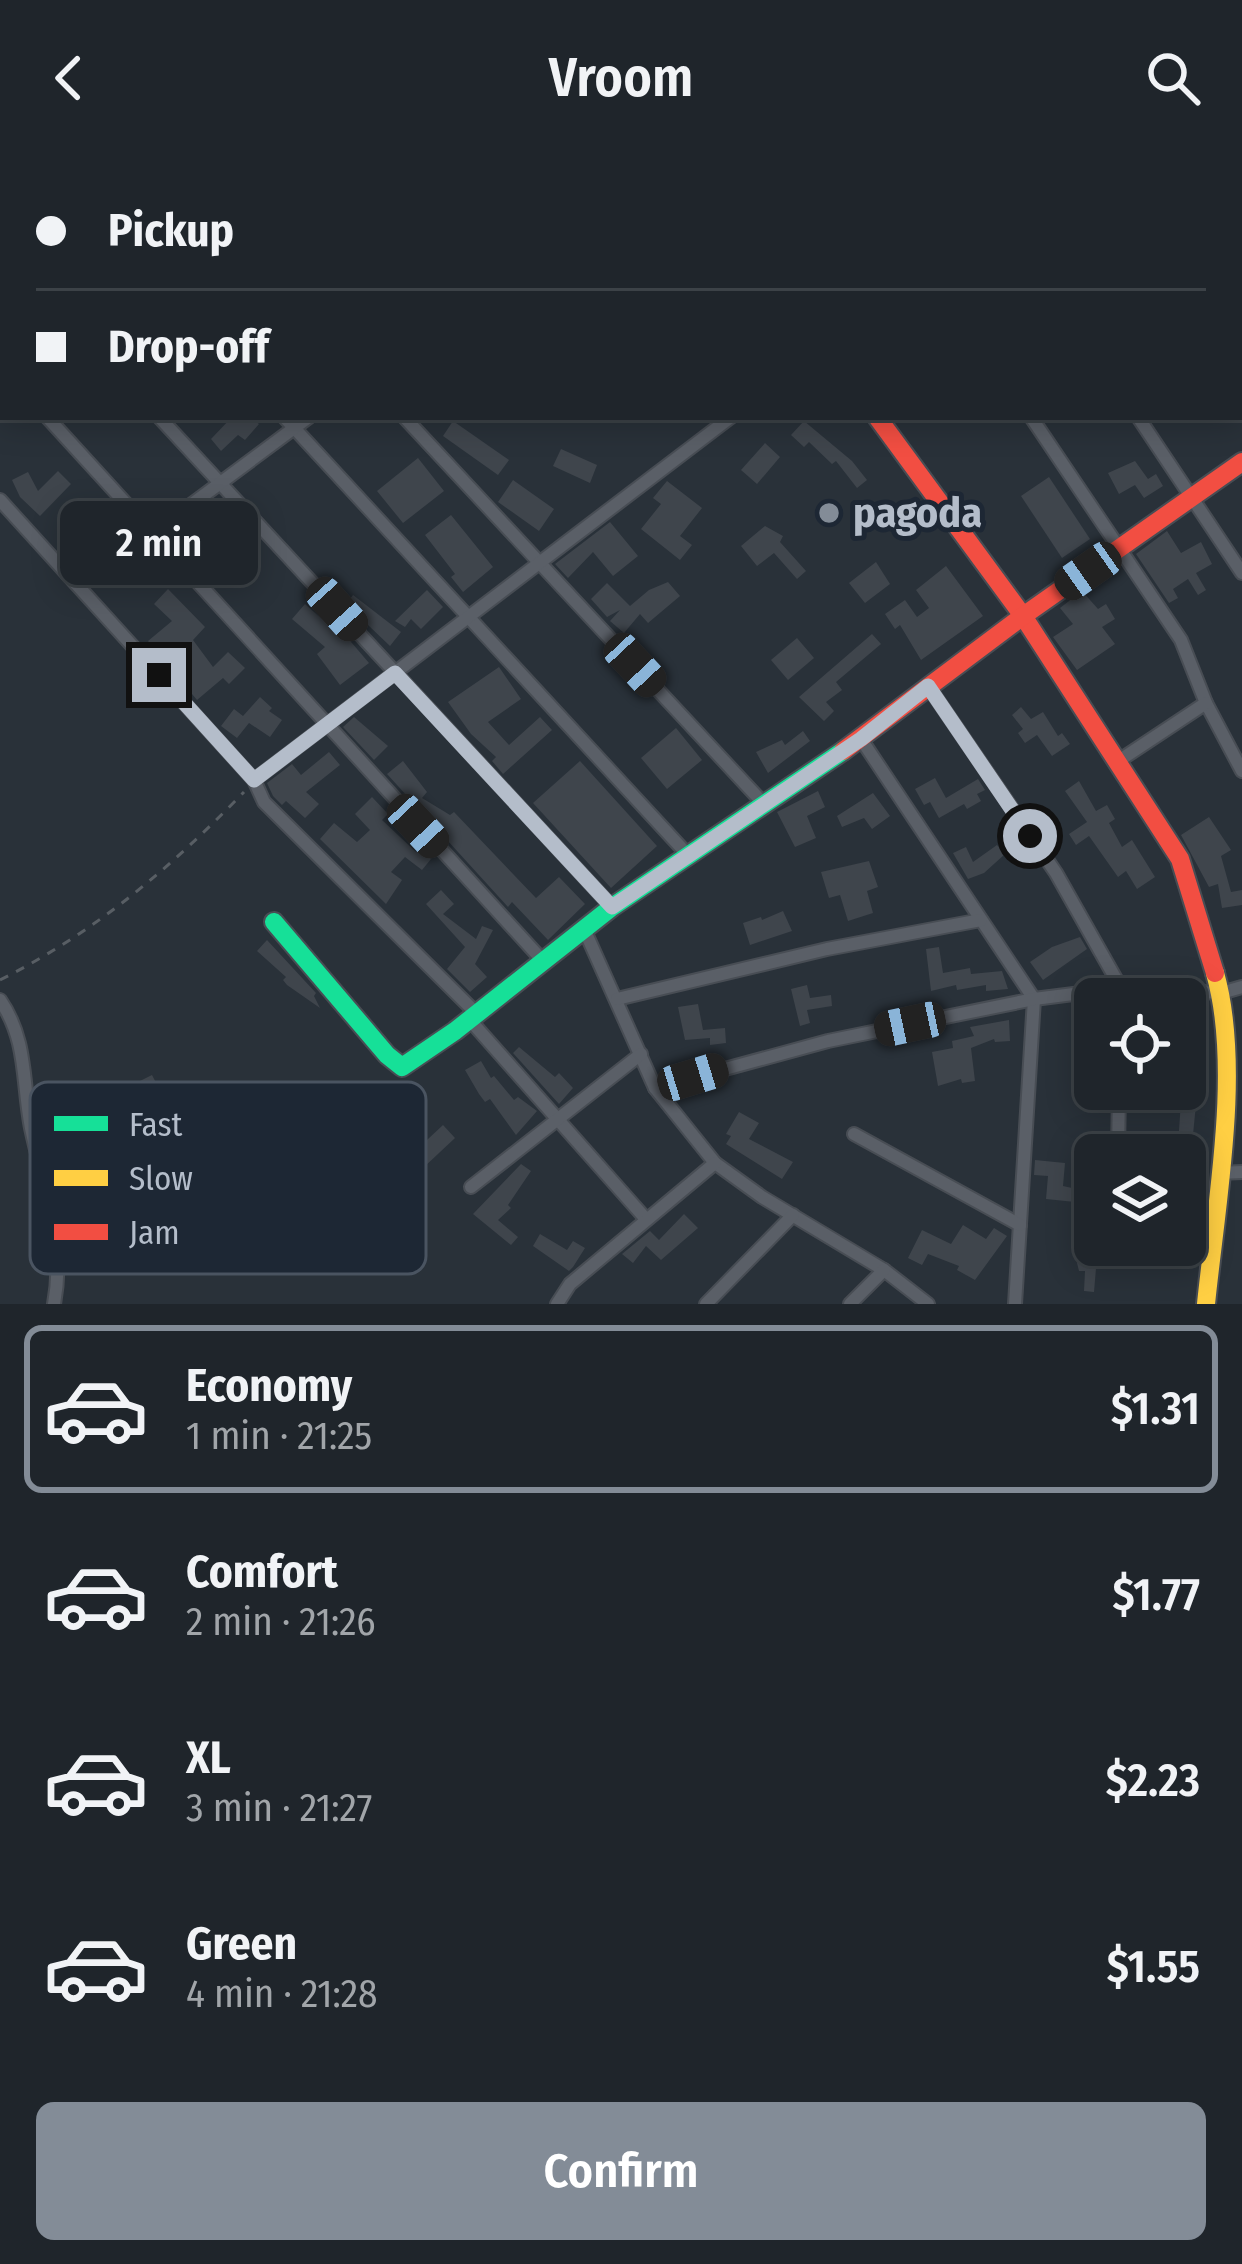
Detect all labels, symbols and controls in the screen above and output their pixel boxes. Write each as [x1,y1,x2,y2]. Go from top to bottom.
icon: back [36,45,102,111]
icon: search [1140,45,1206,111]
text: Vroom [549,46,693,110]
text: Pickup [108,204,234,258]
text: Drop-off [108,320,269,374]
place label: pagoda [853,488,982,538]
marker: pagoda [816,500,842,526]
callout: 2 min [60,501,258,585]
text: 2 min [116,520,202,566]
car [1048,536,1128,606]
car [300,570,374,648]
car [597,626,673,704]
route end [132,648,186,702]
car [380,787,456,865]
route start [1003,809,1057,863]
map controls [1074,978,1206,1266]
button: locate [1074,978,1206,1110]
car [871,999,949,1049]
car [653,1049,733,1105]
legend [30,1082,426,1274]
text: Fast [129,1105,183,1145]
button: layers [1074,1134,1206,1266]
text: Slow [129,1159,193,1199]
text: Jam [129,1213,180,1253]
icon: car [42,1355,150,1463]
text: Economy [186,1359,352,1413]
text: $1.31 [1111,1382,1200,1436]
text: 1 min · 21:25 [186,1413,372,1459]
icon: car [42,1541,150,1649]
text: Comfort [186,1545,338,1599]
text: $1.77 [1112,1568,1200,1622]
text: 2 min · 21:26 [186,1599,376,1645]
icon: car [42,1727,150,1835]
text: XL [186,1731,231,1785]
text: $2.23 [1106,1754,1200,1808]
text: 3 min · 21:27 [186,1785,372,1831]
icon: car [42,1913,150,2021]
text: Green [186,1917,297,1971]
text: $1.55 [1107,1940,1200,1994]
text: 4 min · 21:28 [186,1971,378,2017]
button: Confirm [36,2102,1206,2240]

